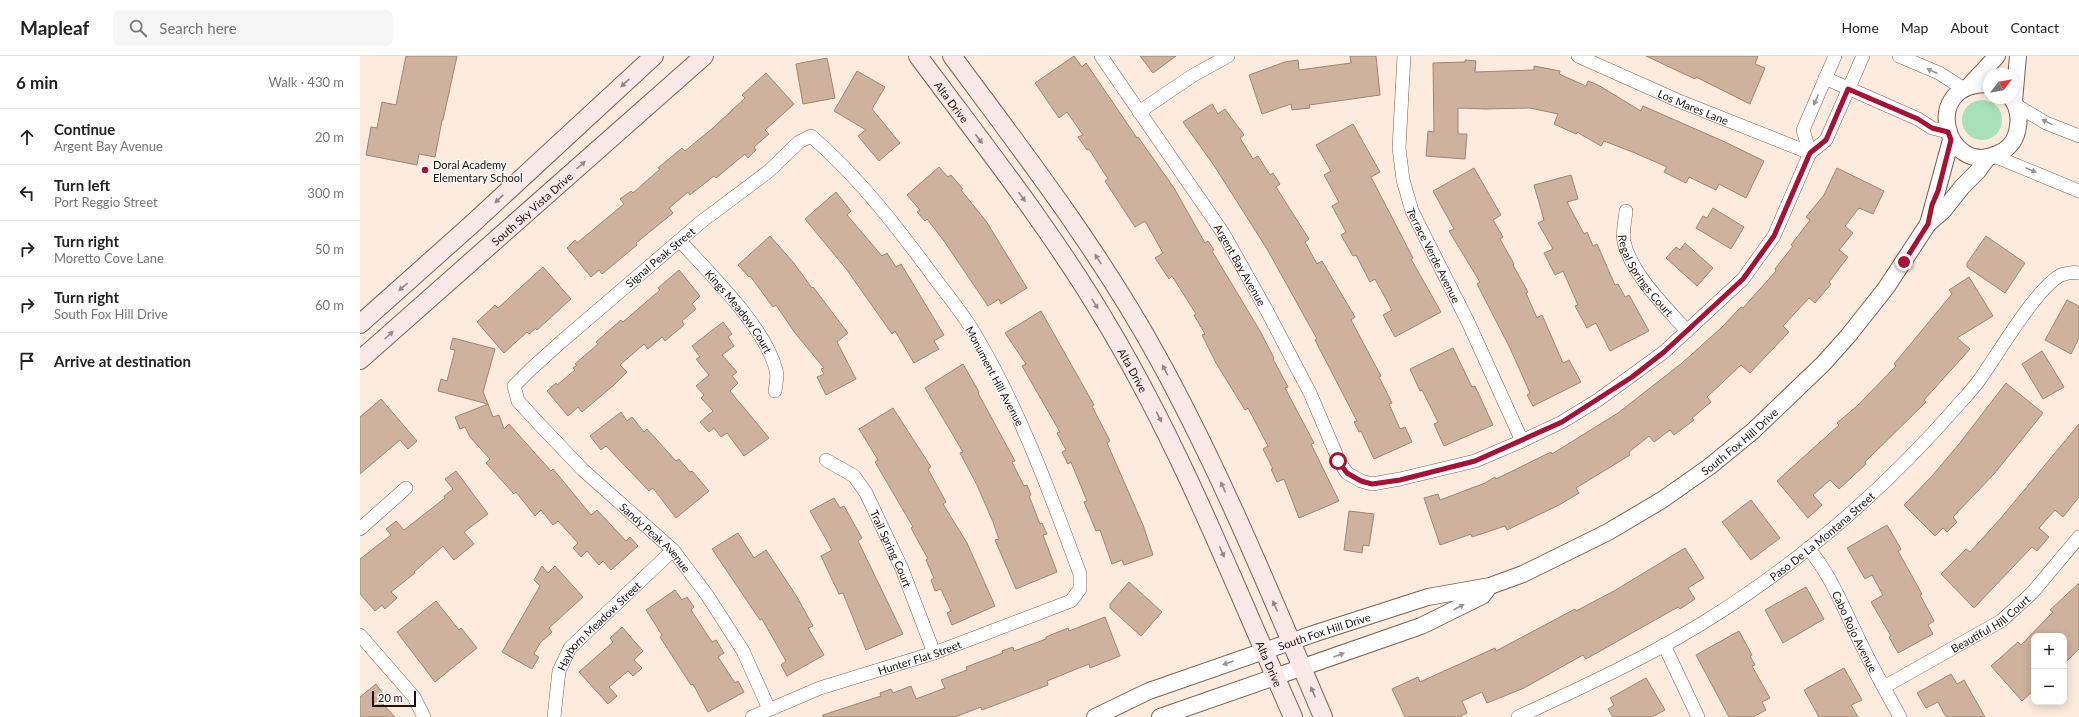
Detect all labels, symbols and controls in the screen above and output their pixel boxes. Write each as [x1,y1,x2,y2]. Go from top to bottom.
search box [113,10,393,46]
text: Mapleaf [20,16,89,39]
icon: search [127,17,149,39]
text: Search here [159,19,237,37]
text: Home [1841,19,1879,36]
text: Map [1901,19,1928,36]
text: About [1950,19,1988,36]
text: Contact [2010,19,2059,36]
one-way arrow [1926,67,1938,73]
north arrow [1983,68,2019,104]
text: 6 min [16,72,58,93]
text: Walk · 430 m [268,74,344,90]
one-way arrow [620,78,630,87]
street label: Alta Drive [932,78,972,125]
street label: Los Mares Lane [1656,86,1731,127]
one-way arrow [1813,94,1819,106]
one-way arrow [2041,119,2052,125]
text: Continue [54,120,115,138]
icon: ahead [16,126,38,148]
text: 20 m [315,129,344,145]
one-way arrow [975,133,983,144]
text: Argent Bay Avenue [54,138,163,154]
place label: Doral Academy Elementary School [433,158,523,184]
one-way arrow [575,160,586,169]
marker: Doral Academy Elementary School [420,165,430,175]
one-way arrow [2025,167,2037,173]
street label: South Sky Vista Drive [488,169,575,248]
text: Turn left [54,176,110,194]
icon: left [16,182,38,204]
text: 300 m [307,185,344,201]
one-way arrow [1018,191,1026,202]
text: Port Reggio Street [54,194,158,210]
one-way arrow [494,195,504,204]
street label: Terrace Verde Avenue [1405,206,1464,305]
street label: Argent Bay Avenue [1212,221,1269,308]
street label: Signal Peak Street [623,224,697,290]
text: Turn right [54,232,119,250]
street label: Regal Springs Court [1617,234,1676,319]
icon: right [16,238,38,260]
text: 50 m [315,241,344,257]
text: Moretto Cove Lane [54,250,164,266]
route end [1895,253,1913,271]
one-way arrow [1094,254,1102,264]
street label: Kings Meadow Court [703,267,775,355]
one-way arrow [397,282,408,291]
text: Turn right [54,288,119,306]
icon: right [16,294,38,316]
text: 60 m [315,297,344,313]
one-way arrow [1091,299,1099,309]
text: South Fox Hill Drive [54,306,168,322]
street label: Monument Hill Avenue [963,324,1027,428]
one-way arrow [384,330,394,339]
street label: Alta Drive [1116,345,1151,394]
icon: arrive [16,350,38,372]
text: Arrive at destination [54,352,191,370]
one-way arrow [1161,365,1168,376]
street label: South Fox Hill Drive [1698,405,1780,477]
one-way arrow [1156,412,1162,423]
route start [1329,452,1347,470]
one-way arrow [1219,480,1225,492]
street label: Paso De La Montana Street [1767,489,1877,583]
street label: Sandy Peak Avenue [618,500,694,574]
street label: Trail Spring Court [868,507,915,589]
one-way arrow [1219,546,1225,558]
street label: Hayborn Meadow Street [554,578,643,673]
street label: Cabo Rojo Avenue [1830,588,1881,674]
street label: Beautiful Hill Court [1948,592,2032,655]
one-way arrow [1272,600,1278,611]
one-way arrow [1453,603,1465,610]
street label: South Fox Hill Drive [1276,609,1372,652]
map controls [2031,633,2067,705]
button: + [2031,633,2067,669]
street label: Hunter Flat Street [876,637,963,676]
street label: Alta Drive [1254,639,1285,689]
one-way arrow [1333,652,1345,658]
one-way arrow [1221,661,1233,667]
button: − [2031,669,2067,705]
one-way arrow [1309,686,1315,698]
scale bar [372,689,416,708]
text: 20 m [378,691,403,704]

